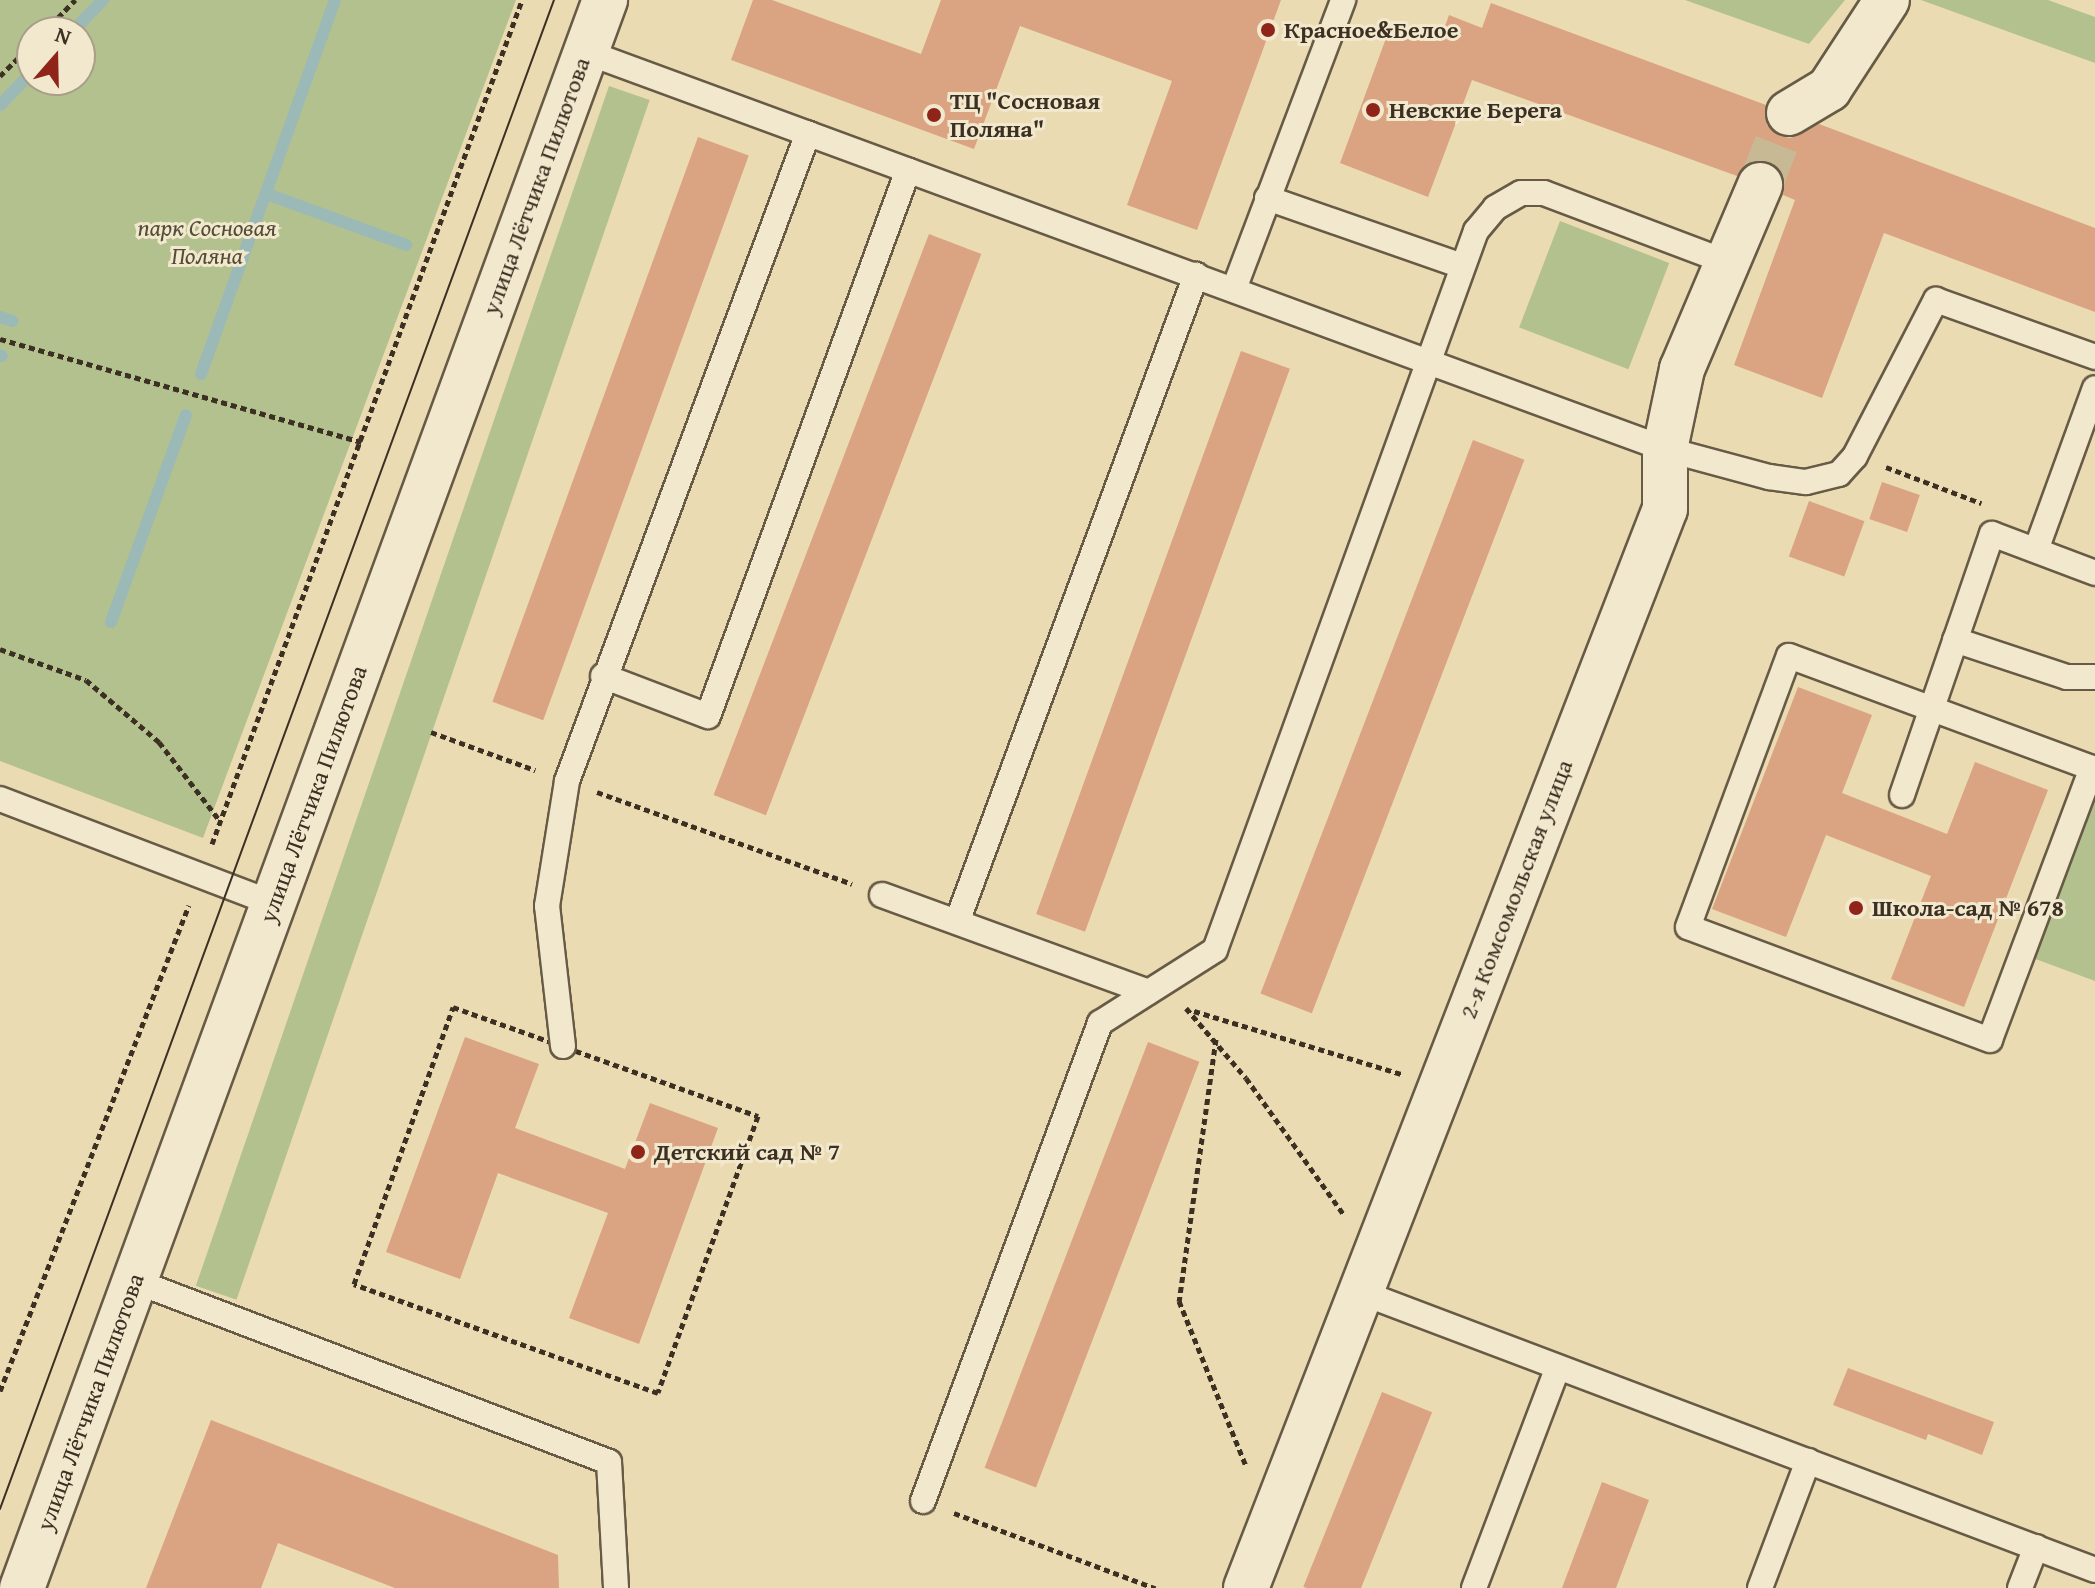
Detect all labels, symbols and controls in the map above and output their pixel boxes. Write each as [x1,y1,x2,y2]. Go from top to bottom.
north arrow [16,16,96,96]
place label: Красное&Белое [1284,16,1458,44]
text: N [51,18,76,53]
marker: Красное&Белое [1259,21,1277,39]
street label: улица Лётчика Пилютова [476,53,596,319]
place label: ТЦ "Сосновая Поляна" [950,87,1100,143]
place label: Невские Берега [1389,96,1562,124]
marker: Невские Берега [1364,101,1382,119]
marker: ТЦ "Сосновая Поляна" [925,106,943,124]
park label: парк Сосновая Поляна [138,214,276,270]
street label: улица Лётчика Пилютова [253,661,373,927]
street label: 2-я Комсомольская улица [1453,755,1579,1023]
place label: Школа-сад № 678 [1872,894,2064,922]
marker: Школа-сад № 678 [1847,899,1865,917]
place label: Детский сад № 7 [654,1138,840,1166]
marker: Детский сад № 7 [629,1143,647,1161]
street label: улица Лётчика Пилютова [30,1269,150,1535]

